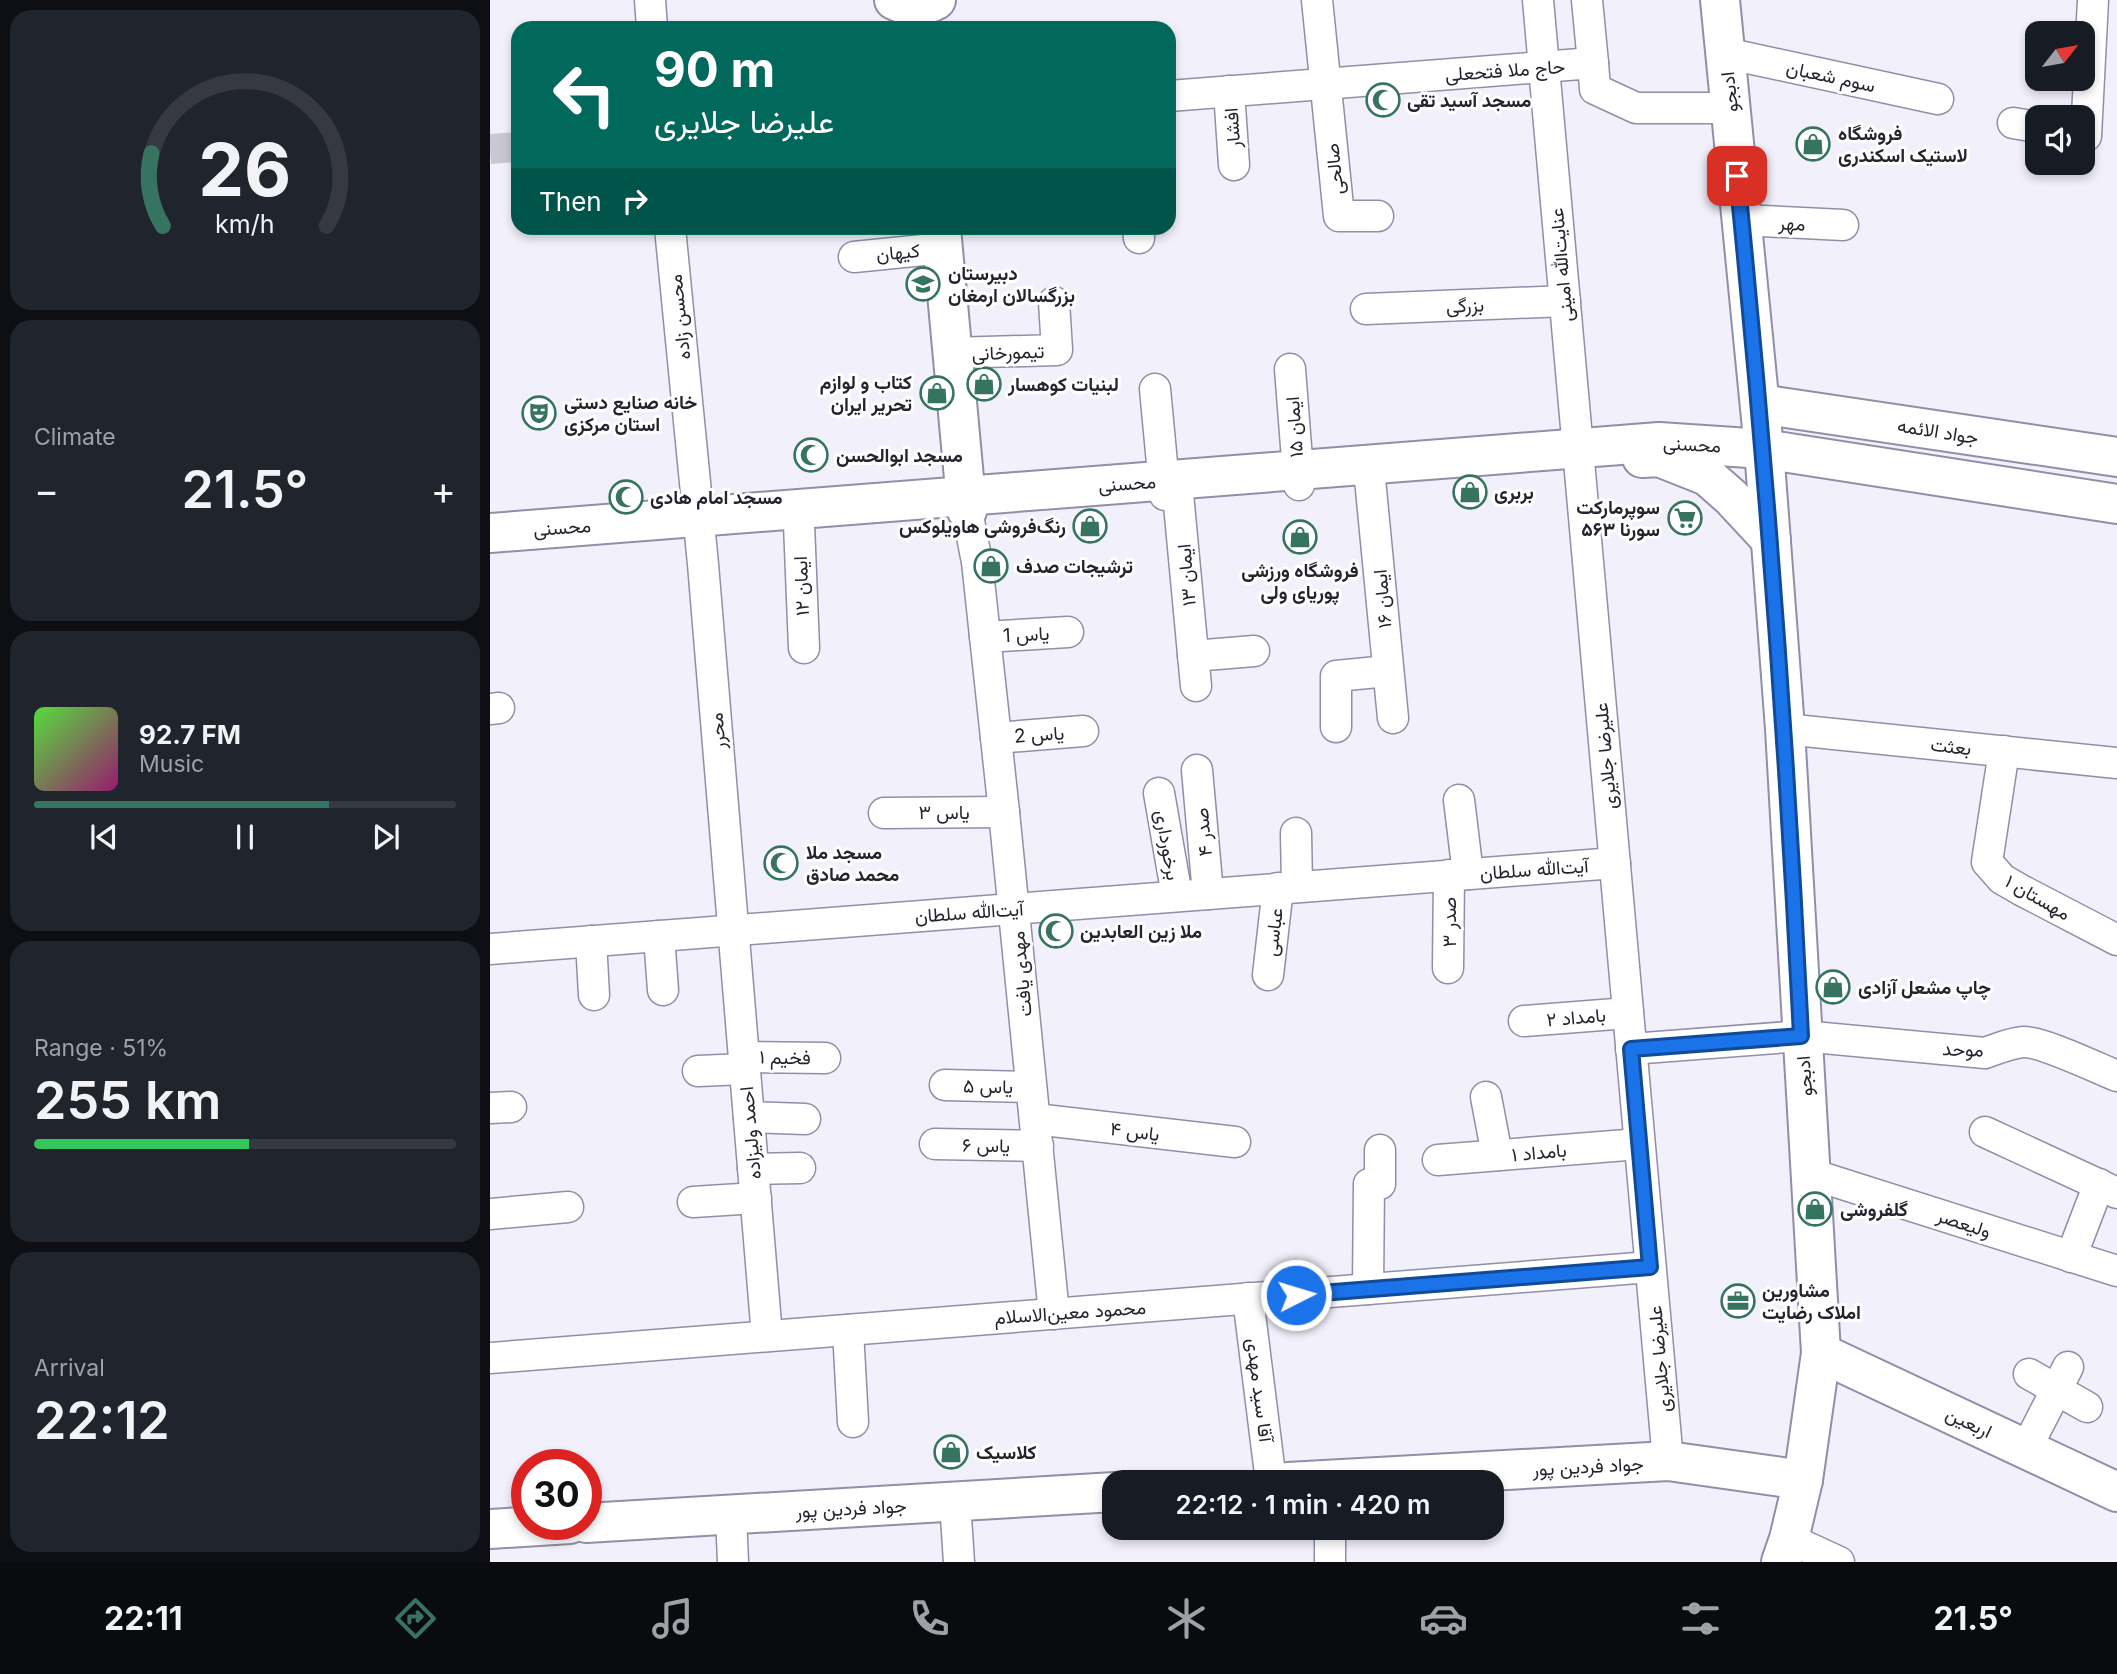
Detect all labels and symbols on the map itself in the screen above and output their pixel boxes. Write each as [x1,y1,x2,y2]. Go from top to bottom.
north arrow [2025,21,2095,91]
street label: حاج ملا فتحعلی [1444,55,1566,87]
street label: سوم شعبان [1784,56,1877,98]
street label: ادبجو [1716,71,1743,113]
mosque icon: مسجد آسید تقی [1364,81,1402,119]
place label: مسجد آسید تقی [1407,89,1531,112]
street label: افشار [1220,107,1245,150]
place label: فروشگاه لاستیک اسکندری [1838,122,1968,168]
shop icon: فروشگاه لاستیک اسکندری [1794,125,1832,163]
street label: صالحی [1320,142,1349,196]
pin [1707,146,1767,206]
street label: عنایت‌الله امینی [1545,207,1578,323]
street label: مهر [1777,211,1806,236]
street label: کیهان [875,239,921,266]
place label: دبیرستان بزرگسالان ارمغان [948,262,1075,308]
school or university icon: دبیرستان بزرگسالان ارمغان [904,265,942,303]
street label: محسن زاده [664,273,695,361]
street label: بزرگی [1446,293,1484,318]
street label: تیمورخانی [971,340,1045,365]
shop icon: لبنیات کوهسار [965,365,1003,403]
place label: کتاب و لوازم تحریر ایران [820,371,912,417]
place label: لبنیات کوهسار [1007,373,1119,397]
shop icon: کتاب و لوازم تحریر ایران [918,374,956,412]
place label: خانه صنایع دستی استان مرکزی [564,391,697,437]
theatre icon: خانه صنایع دستی استان مرکزی [520,394,558,432]
street label: ایمان ۱۵ [1281,396,1308,458]
street label: جواد الائمه [1896,414,1980,449]
street label: محسنی [1662,432,1721,457]
mosque icon: مسجد ابوالحسن [792,436,830,474]
place label: مسجد ابوالحسن [836,444,963,468]
street label: محسنی [1097,470,1157,497]
shop icon: بربری [1451,473,1489,511]
mosque icon: مسجد امام هادی [607,478,645,516]
place label: بربری [1494,481,1534,505]
place label: مسجد امام هادی [650,486,783,510]
place label: سوپرمارکت سورنا ۵۶۳ [1576,496,1660,542]
supermarket icon: سوپرمارکت سورنا ۵۶۳ [1666,499,1704,537]
shop icon: رنگ‌فروشی هاویلوکس [1071,507,1109,545]
street label: محسنی [532,514,592,541]
place label: رنگ‌فروشی هاویلوکس [899,515,1066,539]
shop icon: فروشگاه ورزشی پوریای ولی [1281,518,1319,556]
street label: ایمان ۱۳ [1172,543,1201,607]
shop icon: ترشیجات صدف [972,547,1010,585]
place label: ترشیجات صدف [1016,555,1133,579]
street label: ایمان ۱۲ [789,556,814,616]
place label: فروشگاه ورزشی پوریای ولی [1241,559,1359,606]
street label: ایمان ۱۶ [1368,568,1397,629]
street label: یاس 1 [1002,622,1050,647]
street label: علیرضا جلایری [1589,702,1622,810]
street label: محرر [704,712,731,751]
street label: یاس 2 [1013,721,1065,748]
street label: بعثت [1929,733,1973,760]
street label: یاس ۳ [918,801,970,824]
street label: صدر ۴ [1190,807,1217,857]
street label: برخورداری [1150,808,1185,882]
place label: مسجد ملا محمد صادق [806,841,899,886]
mosque icon: مسجد ملا محمد صادق [762,844,800,882]
street label: آیت‌الله سلطان [1479,854,1591,885]
street label: مهستان ۱ [2001,870,2074,925]
street label: آیت‌الله سلطان [914,897,1026,928]
street label: صدر ۳ [1438,897,1461,947]
street label: عباسی [1259,906,1288,958]
mosque icon: ملا زین العابدین [1037,912,1075,950]
place label: ملا زین العابدین [1080,920,1202,944]
street label: مهدی یافت [1006,930,1037,1018]
shop icon: چاپ مشعل آزادی [1814,968,1852,1006]
place label: چاپ مشعل آزادی [1858,976,1991,1001]
street label: بامداد ۲ [1545,1003,1607,1032]
street label: موحد [1942,1037,1984,1062]
street label: فخیم ۱ [759,1046,811,1070]
street label: ادبجو [1792,1055,1817,1097]
street label: یاس ۵ [963,1075,1013,1098]
street label: احمد ولیزاده [735,1085,766,1180]
street label: یاس ۴ [1109,1117,1161,1146]
street label: یاس ۶ [962,1134,1010,1157]
street label: بامداد ۱ [1511,1139,1568,1166]
shop icon: گلفروشی [1796,1190,1834,1228]
place label: گلفروشی [1840,1198,1908,1222]
street label: ولیعصر [1933,1204,1994,1243]
position arrow [1259,1258,1333,1332]
place label: مشاورین املاک رضایت [1762,1279,1861,1325]
office icon: مشاورین املاک رضایت [1719,1282,1757,1320]
street label: محمود معین‌الاسلام [993,1296,1147,1330]
street label: علیرضا جلایری [1643,1305,1676,1413]
street label: آقا سید مهدی [1242,1337,1277,1445]
street label: اربعین [1942,1402,1995,1443]
shop icon: کلاسیک [932,1433,970,1471]
place label: کلاسیک [976,1441,1037,1464]
speed limit sign: 30 [511,1449,602,1540]
street label: جواد فردین پور [1531,1452,1644,1483]
street label: جواد فردین پور [794,1494,907,1525]

